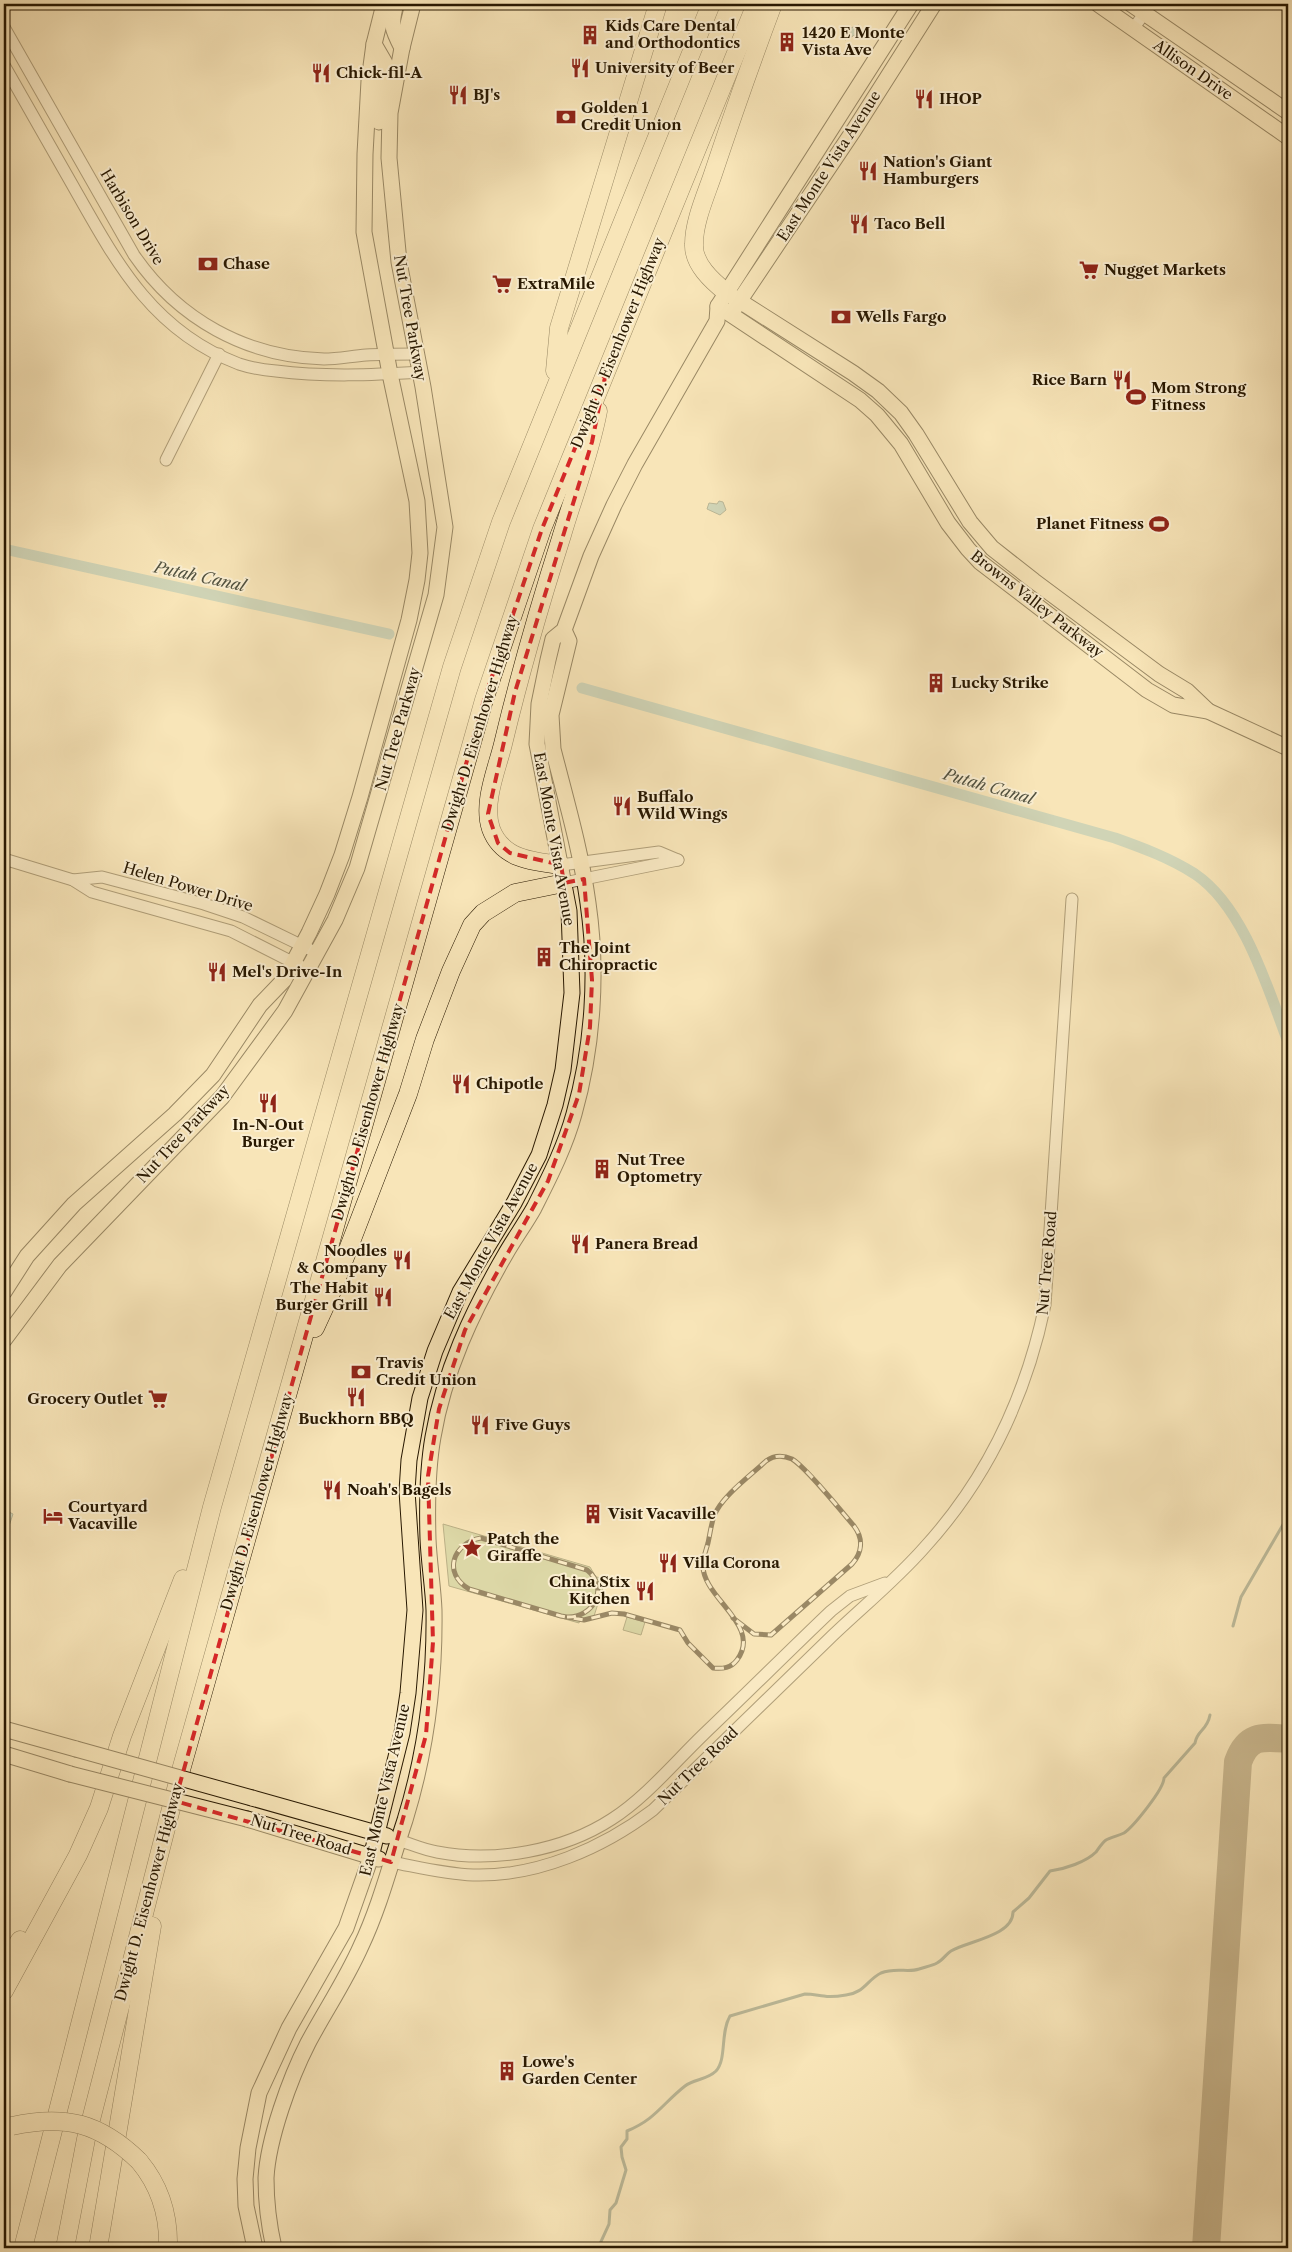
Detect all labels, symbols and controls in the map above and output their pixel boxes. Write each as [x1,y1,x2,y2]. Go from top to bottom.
place label: Kids Care Dental and Orthodontics [605,16,740,52]
place label: 1420 E Monte Vista Ave [801,23,905,59]
building icon: Kids Care Dental and Orthodontics [579,24,601,46]
building icon: 1420 E Monte Vista Ave [776,31,798,53]
street label: Allison Drive [1149,35,1237,104]
restaurant icon: University of Beer [569,57,591,79]
place label: University of Beer [595,58,735,77]
restaurant icon: Chick-fil-A [310,62,332,84]
place label: Chick-fil-A [336,63,423,82]
restaurant icon: BJ's [447,84,469,106]
place label: BJ's [473,85,500,104]
street label: East Monte Vista Avenue [773,87,884,245]
restaurant icon: IHOP [913,88,935,110]
place label: IHOP [939,89,982,108]
place label: Golden 1 Credit Union [581,98,682,134]
bank icon: Golden 1 Credit Union [555,106,577,128]
place label: Nation's Giant Hamburgers [883,152,992,188]
restaurant icon: Nation's Giant Hamburgers [857,160,879,182]
street label: Harbison Drive [96,165,169,268]
restaurant icon: Taco Bell [848,213,870,235]
place label: Taco Bell [874,214,945,233]
street label: Dwight D. Eisenhower Highway [566,234,669,451]
bank icon: Chase [197,253,219,275]
street label: Nut Tree Parkway [390,253,431,383]
place label: Chase [223,254,270,273]
supermarket icon: Nugget Markets [1078,259,1100,281]
place label: Nugget Markets [1104,260,1226,279]
supermarket icon: ExtraMile [491,273,513,295]
place label: ExtraMile [517,274,595,293]
bank icon: Wells Fargo [830,306,852,328]
place label: Wells Fargo [855,307,946,326]
restaurant icon: Rice Barn [1111,369,1133,391]
place label: Rice Barn [1032,370,1108,389]
place label: Mom Strong Fitness [1151,378,1246,414]
sports icon: Mom Strong Fitness [1125,386,1147,408]
sports icon: Planet Fitness [1148,513,1170,535]
place label: Planet Fitness [1036,514,1144,533]
street label: Browns Valley Parkway [967,546,1108,662]
water label: Putah Canal [150,556,249,596]
street label: Dwight D. Eisenhower Highway [437,612,522,833]
street label: Nut Tree Parkway [371,664,424,793]
building icon: Lucky Strike [925,672,947,694]
place label: Lucky Strike [951,673,1049,692]
street label: East Monte Vista Avenue [530,751,579,927]
water label: Putah Canal [940,763,1038,809]
place label: Buffalo Wild Wings [636,787,728,823]
restaurant icon: Buffalo Wild Wings [611,795,633,817]
street label: Helen Power Drive [121,858,255,915]
place label: The Joint Chiropractic [559,938,657,974]
building icon: The Joint Chiropractic [533,946,555,968]
restaurant icon: Mel's Drive-In [206,961,228,983]
place label: Mel's Drive-In [232,962,343,981]
street label: Dwight D. Eisenhower Highway [327,1000,408,1223]
restaurant icon: Chipotle [450,1073,472,1095]
place label: Chipotle [476,1074,544,1093]
street label: Nut Tree Parkway [132,1080,234,1187]
restaurant icon: In-N-Out Burger [257,1092,279,1114]
place label: In-N-Out Burger [232,1115,304,1151]
place label: Nut Tree Optometry [617,1150,703,1186]
building icon: Nut Tree Optometry [591,1158,613,1180]
street label: East Monte Vista Avenue [440,1159,542,1322]
street label: Nut Tree Road [1032,1210,1061,1316]
restaurant icon: Panera Bread [569,1233,591,1255]
place label: Panera Bread [595,1234,698,1253]
place label: Noodles & Company [297,1241,388,1277]
restaurant icon: Noodles & Company [391,1249,413,1271]
place label: The Habit Burger Grill [275,1278,368,1314]
restaurant icon: The Habit Burger Grill [372,1286,394,1308]
place label: Travis Credit Union [376,1353,477,1389]
bank icon: Travis Credit Union [350,1361,372,1383]
restaurant icon: Buckhorn BBQ [345,1386,367,1408]
supermarket icon: Grocery Outlet [147,1388,169,1410]
place label: Grocery Outlet [27,1389,143,1408]
street label: Dwight D. Eisenhower Highway [216,1390,297,1613]
place label: Buckhorn BBQ [298,1409,414,1428]
restaurant icon: Five Guys [469,1414,491,1436]
place label: Five Guys [495,1415,571,1434]
restaurant icon: Noah's Bagels [321,1479,343,1501]
place label: Noah's Bagels [347,1480,451,1499]
place label: Courtyard Vacaville [67,1497,148,1533]
building icon: Visit Vacaville [582,1503,604,1525]
place label: Visit Vacaville [607,1504,716,1523]
hotel icon: Courtyard Vacaville [42,1505,64,1527]
place label: Patch the Giraffe [487,1529,559,1565]
place icon: Patch the Giraffe [461,1537,483,1559]
restaurant icon: Villa Corona [657,1552,679,1574]
place label: Villa Corona [682,1553,780,1572]
place label: China Stix Kitchen [549,1572,631,1608]
restaurant icon: China Stix Kitchen [634,1580,656,1602]
street label: East Monte Vista Avenue [355,1702,414,1878]
street label: Nut Tree Road [653,1722,742,1809]
street label: Dwight D. Eisenhower Highway [110,1780,187,2003]
street label: Nut Tree Road [248,1810,354,1859]
place label: Lowe's Garden Center [522,2052,638,2088]
building icon: Lowe's Garden Center [496,2060,518,2082]

